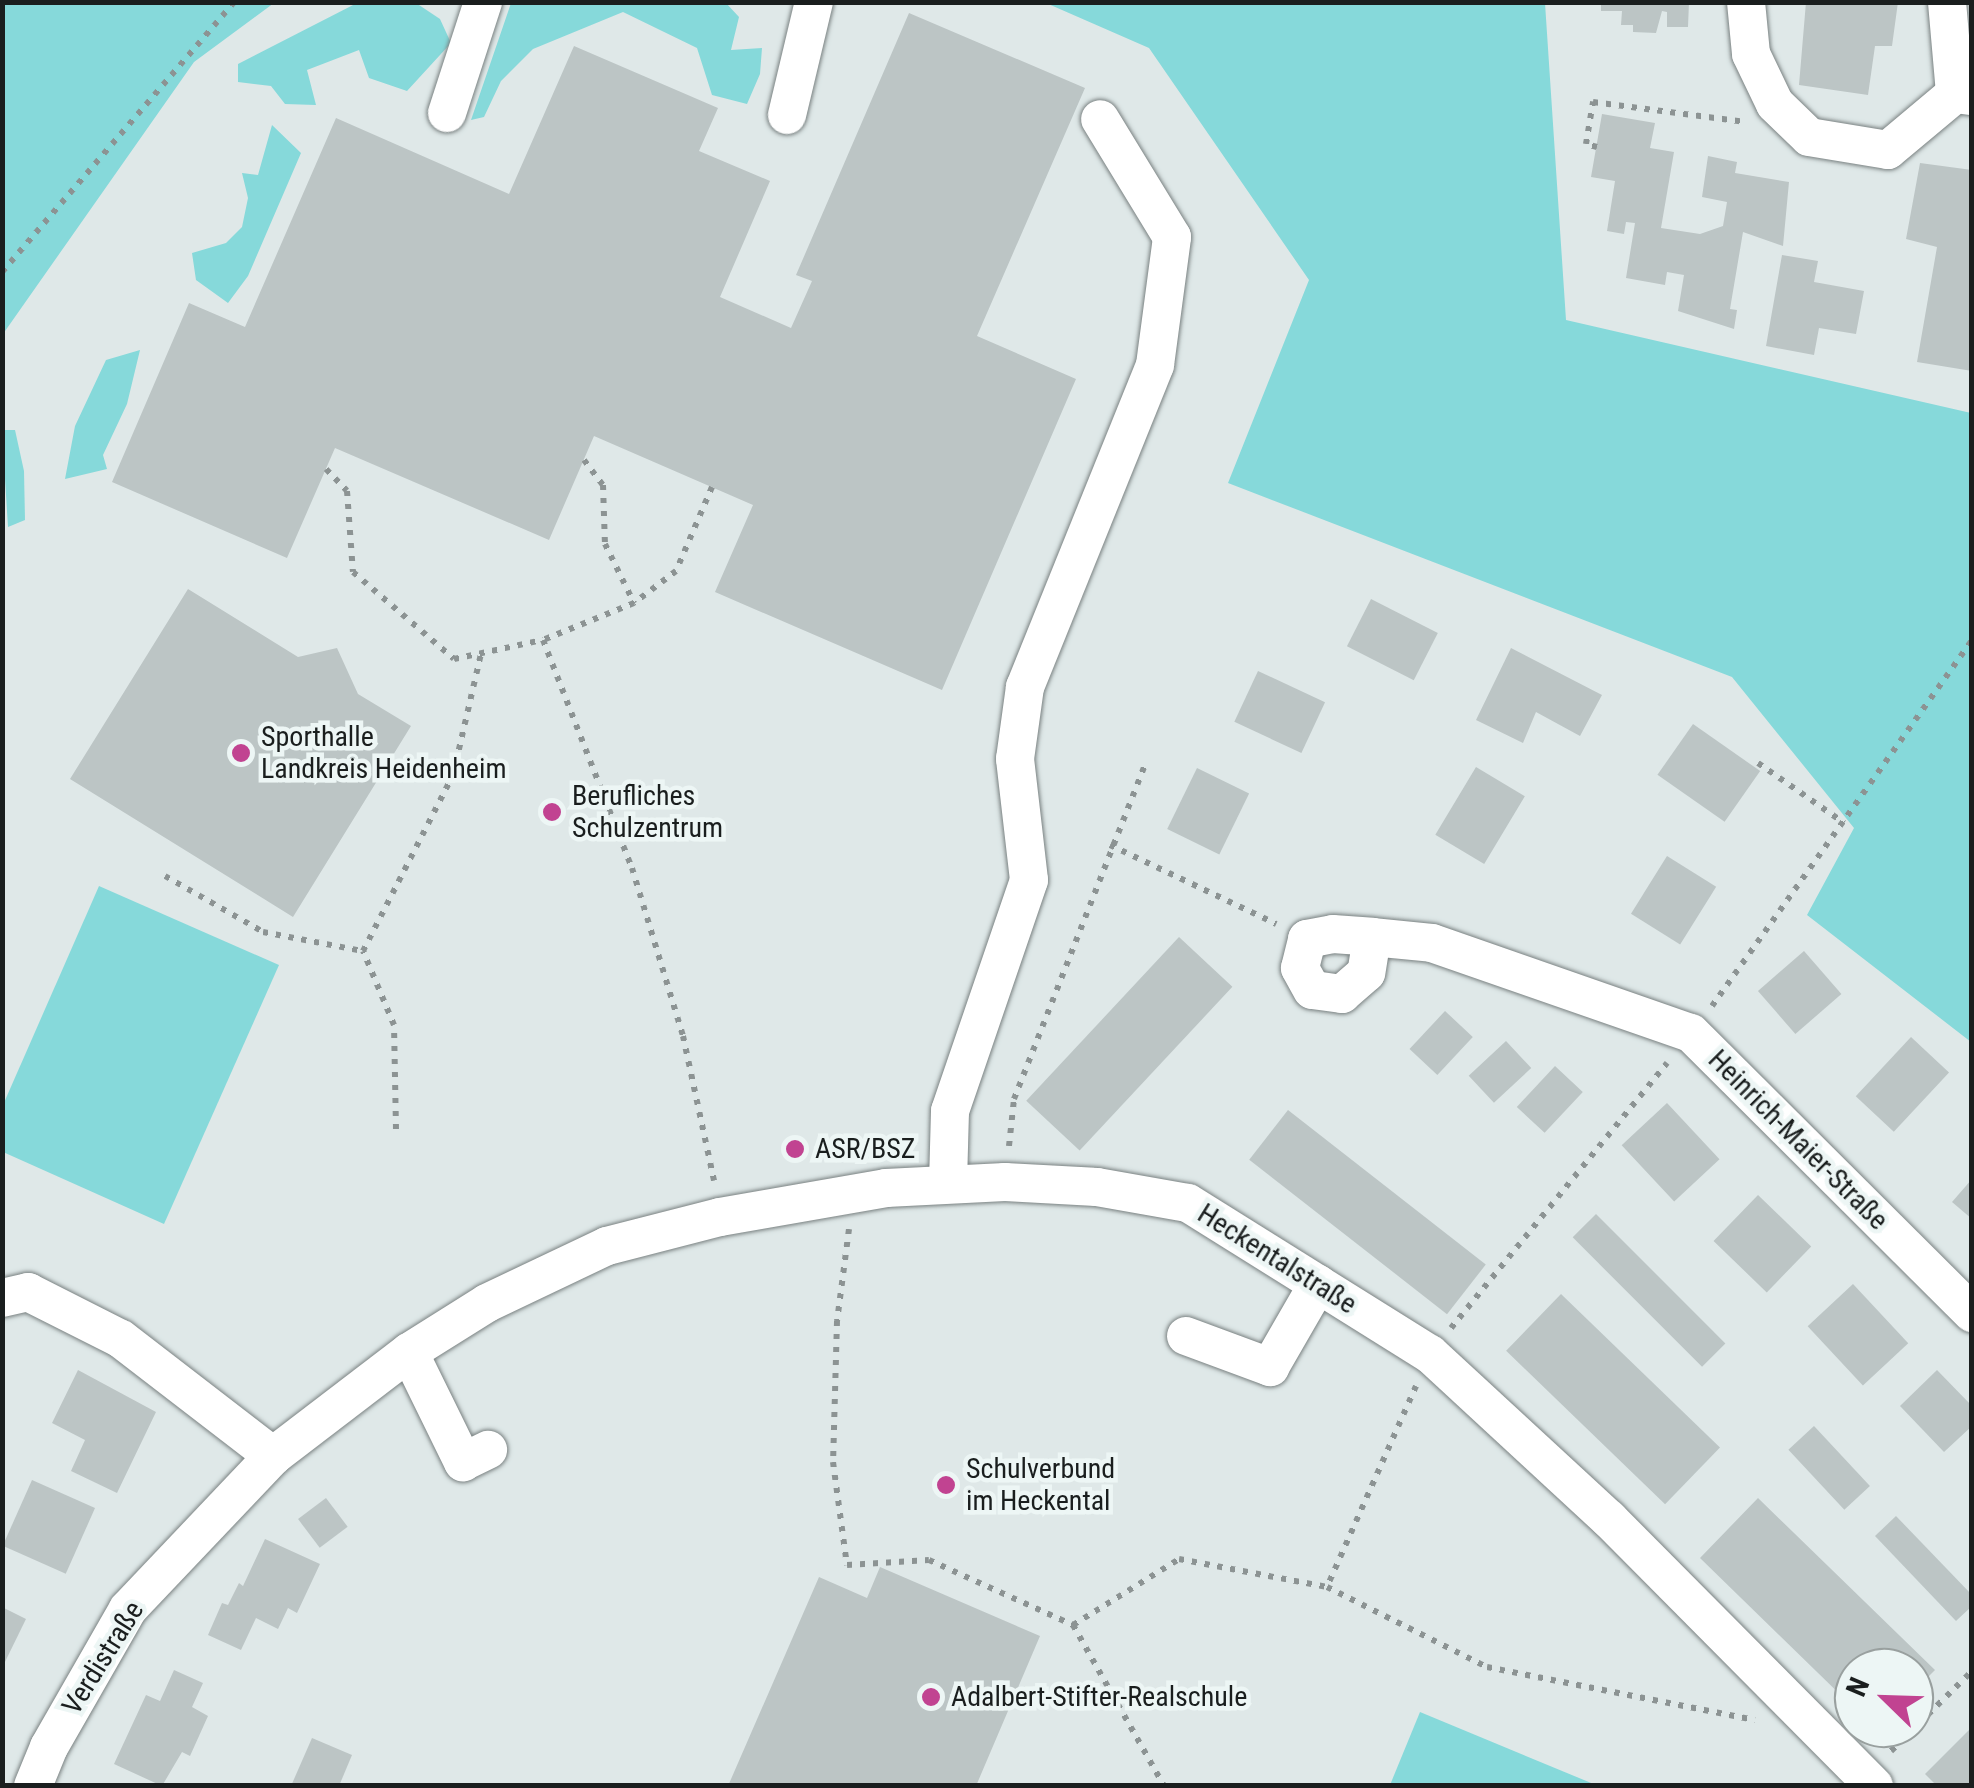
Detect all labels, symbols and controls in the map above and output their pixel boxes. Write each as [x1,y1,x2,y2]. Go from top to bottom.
place label: Sporthalle Landkreis Heidenheim [261,720,506,786]
marker: Sporthalle Landkreis Heidenheim [230,742,252,764]
place label: Berufliches Schulzentrum [572,779,723,845]
marker: Berufliches Schulzentrum [541,801,563,823]
street label: Heinrich-Maier-Straße [1701,1043,1895,1237]
place label: ASR/BSZ [815,1132,915,1166]
marker: ASR/BSZ [784,1138,806,1160]
street label: Heckentalstraße [1191,1197,1363,1321]
place label: Schulverbund im Heckental [966,1452,1115,1518]
marker: Schulverbund im Heckental [935,1474,957,1496]
street label: Verdistraße [55,1595,151,1721]
north arrow [1834,1648,1934,1748]
text: N [1839,1673,1876,1701]
place label: Adalbert-Stifter-Realschule [951,1680,1247,1714]
marker: Adalbert-Stifter-Realschule [920,1686,942,1708]

